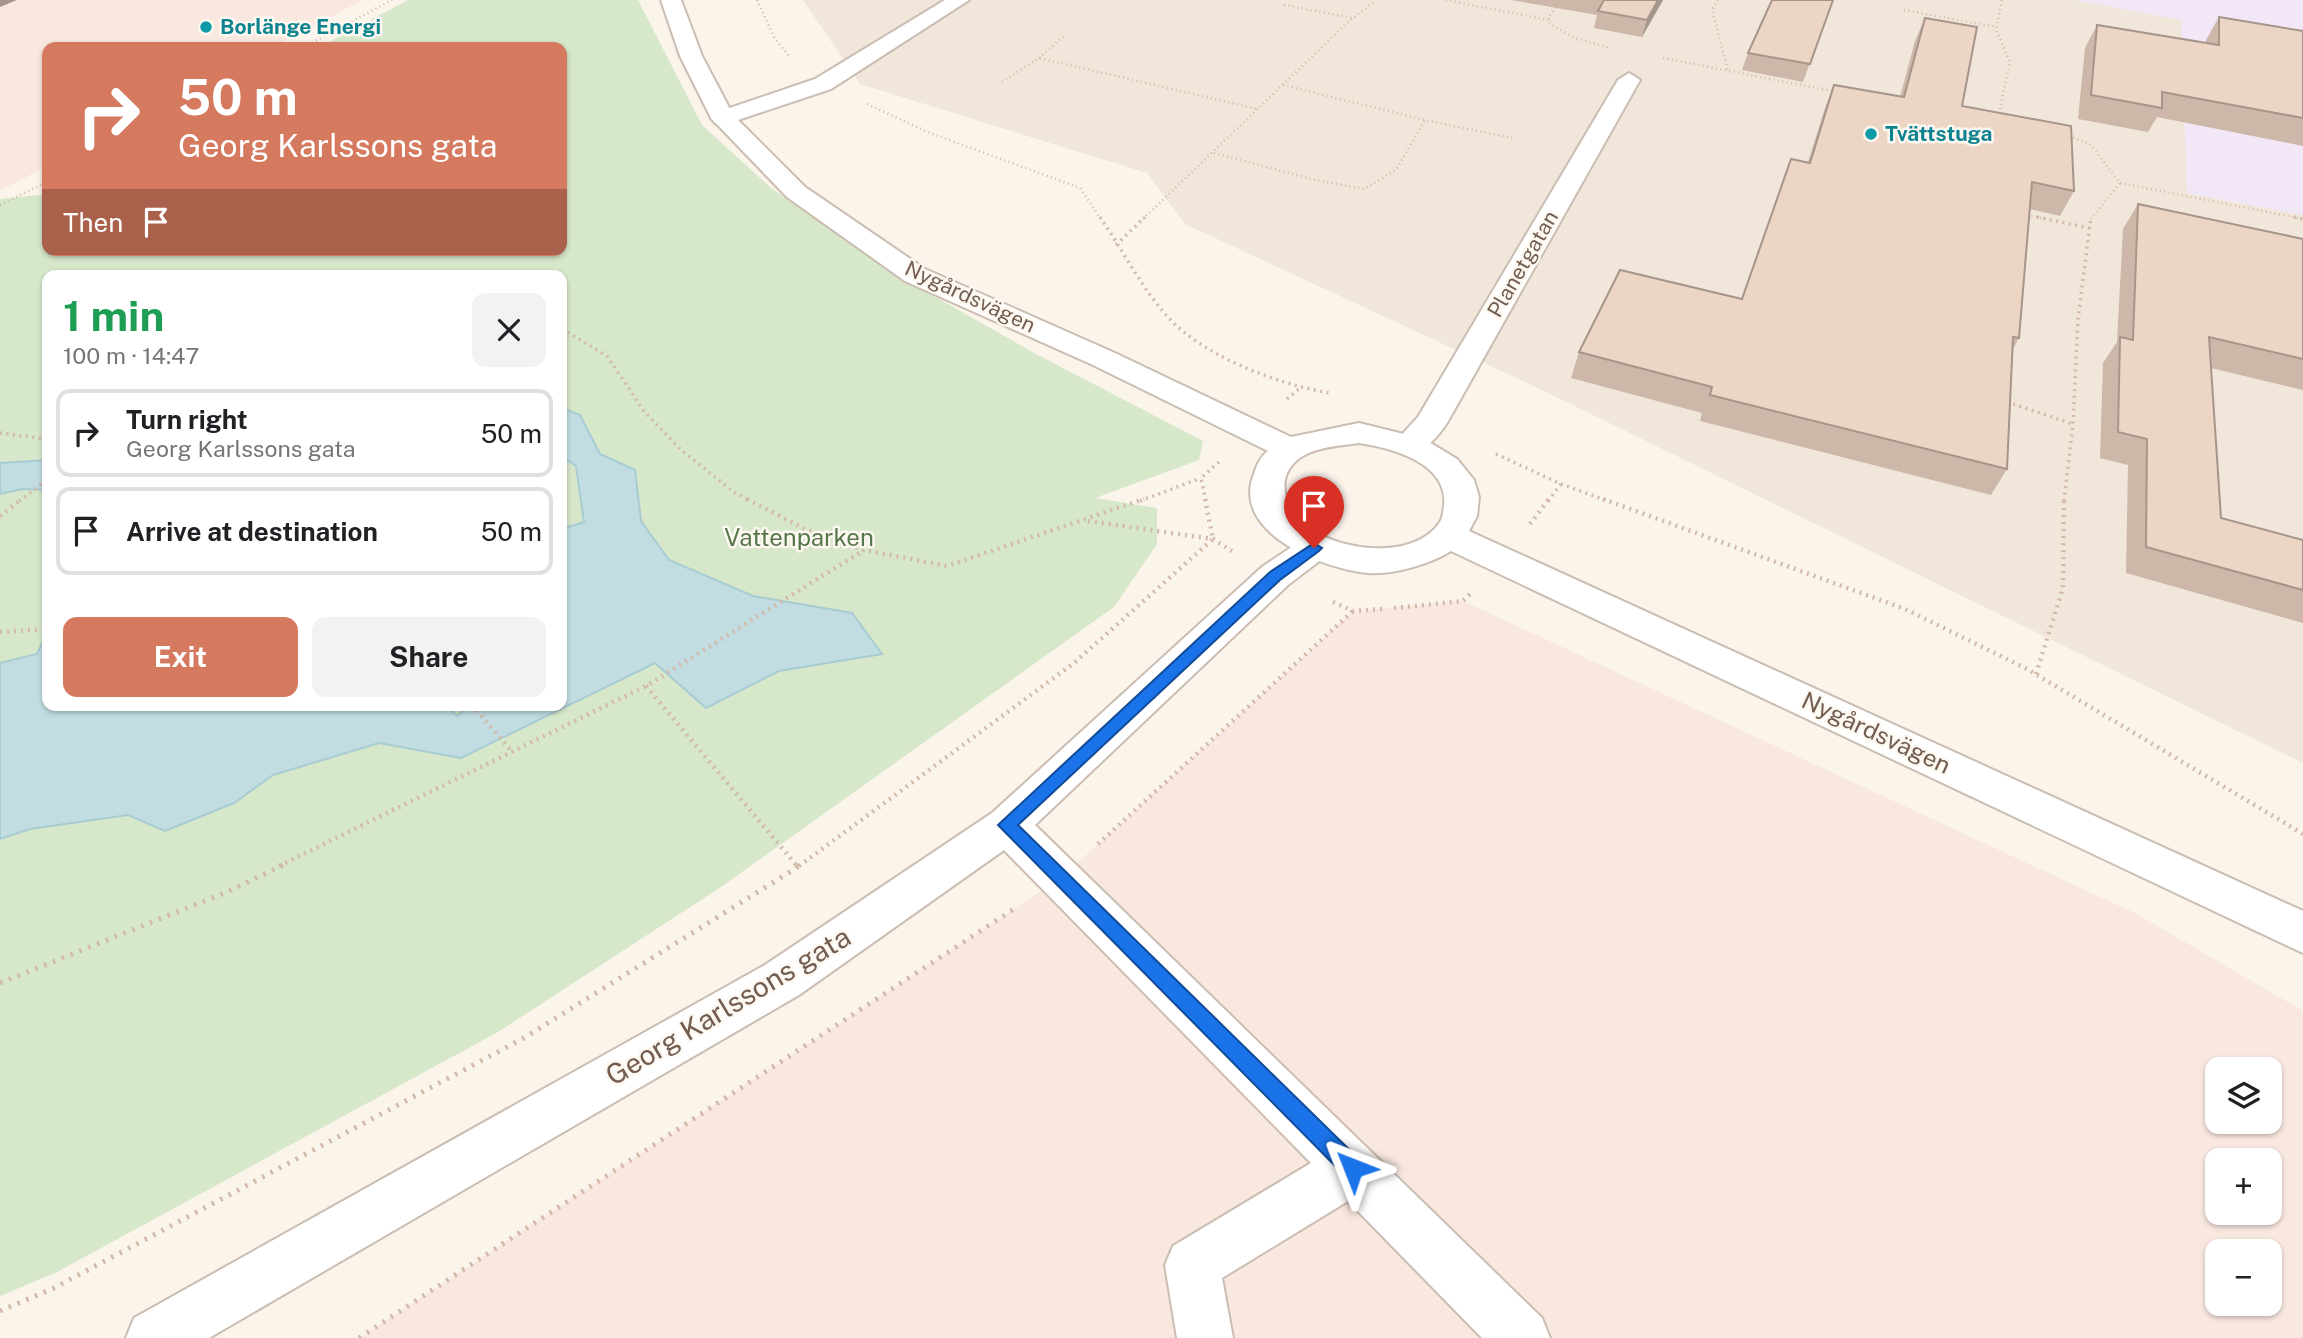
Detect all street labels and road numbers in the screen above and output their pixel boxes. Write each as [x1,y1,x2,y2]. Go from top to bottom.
street label: Planetgatan [1482,206,1563,322]
street label: Nygårdsvägen [901,255,1039,338]
street label: Nygårdsvägen [1798,685,1955,779]
street label: Georg Karlssons gata [599,919,856,1092]

